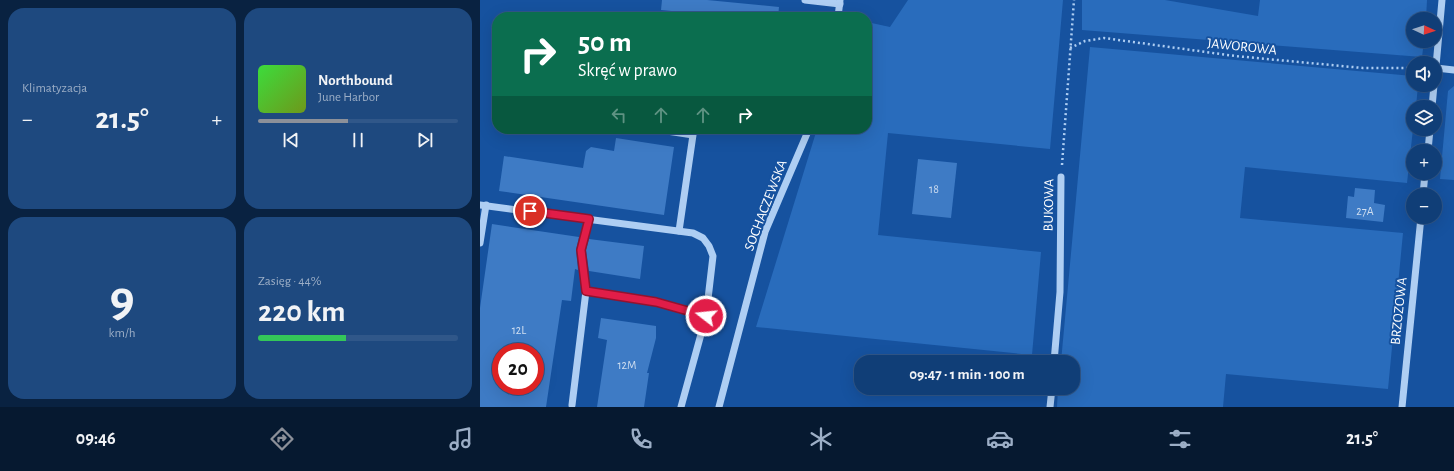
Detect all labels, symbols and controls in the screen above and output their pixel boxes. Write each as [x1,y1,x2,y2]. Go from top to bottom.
north arrow [1406,12,1442,48]
map controls [1406,12,1442,224]
icon: right [512,28,564,80]
text: 50 m [578,29,632,57]
street label: JAWOROWA [1206,36,1277,58]
button: sound [1406,56,1442,92]
text: Skręć w prawo [578,62,677,80]
text: Northbound [318,73,393,88]
text: Klimatyzacja [22,82,87,95]
text: June Harbor [318,91,379,104]
button: layers [1406,100,1442,136]
text: 21.5° [95,104,149,134]
icon: left [608,104,630,126]
icon: ahead [650,104,672,126]
icon: ahead [692,104,714,126]
icon: right [734,104,756,126]
text: − [22,108,33,130]
text: + [211,108,222,130]
icon: previous [280,129,302,151]
icon: pause [347,129,369,151]
icon: next [414,129,436,151]
button: + [1406,144,1442,180]
street label: SOCHACZEWSKA [742,158,790,253]
street label: BUKOWA [1042,179,1056,231]
house number: 18 [929,183,939,195]
button: − [1406,188,1442,224]
pin [513,194,547,228]
icon: arrive [519,200,541,222]
house number: 27A [1356,205,1374,217]
text: 9 [109,274,135,326]
text: Zasięg · 44% [258,275,322,288]
street label: BRZOZOWA [1388,277,1410,346]
position arrow [685,295,727,337]
text: 220 km [258,297,345,327]
house number: 12L [512,324,526,336]
text: km/h [109,327,135,340]
speed limit sign: 20 [492,343,544,395]
house number: 12M [617,359,637,371]
text: 09:47 · 1 min · 100 m [909,367,1025,382]
icon: directions [268,425,296,453]
icon: music [447,425,475,453]
icon: phone [627,425,655,453]
icon: climate [807,425,835,453]
icon: car [986,425,1014,453]
icon: filters [1166,425,1194,453]
text: 09:46 [76,430,116,448]
text: 21.5° [1346,430,1378,448]

